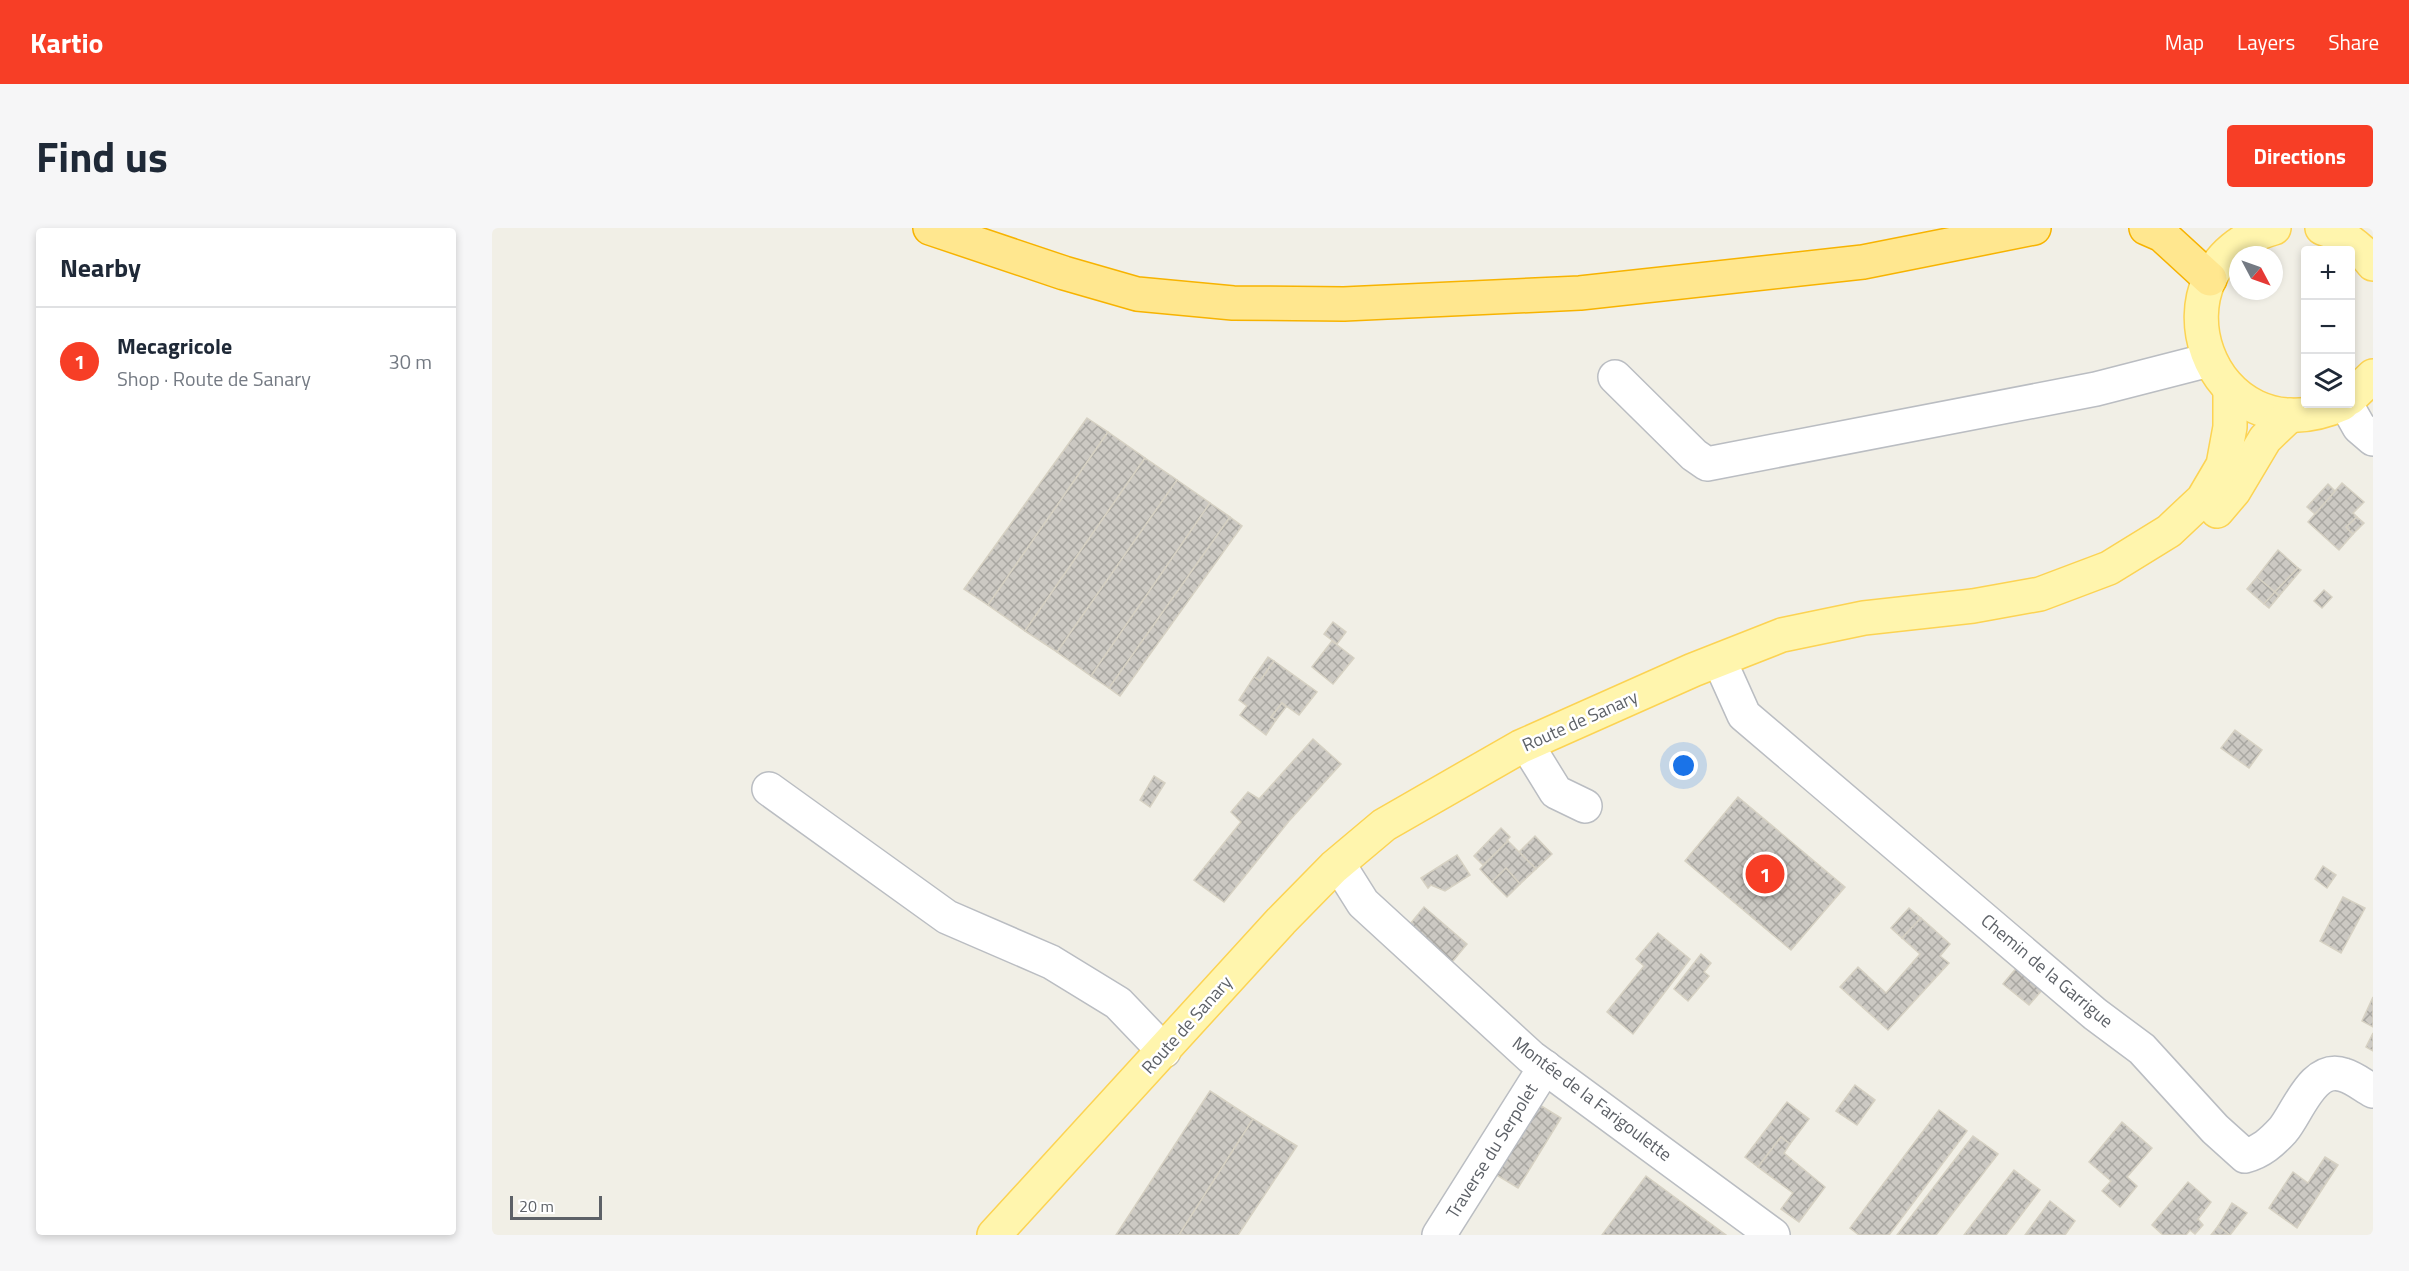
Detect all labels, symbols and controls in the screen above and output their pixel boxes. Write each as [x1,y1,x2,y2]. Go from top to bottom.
text: Kartio [30,21,104,64]
text: Map [2165,26,2204,58]
text: Layers [2237,26,2295,58]
text: Share [2328,26,2379,58]
text: Find us [36,124,168,188]
button: Directions [2227,125,2373,187]
north arrow [2229,246,2283,300]
map controls [2301,246,2355,408]
button: + [2301,246,2355,300]
text: Nearby [60,248,141,287]
button: − [2301,300,2355,354]
text: Mecagricole [117,329,232,363]
text: 1 [74,346,85,377]
text: 30 m [388,346,432,377]
button: layers [2301,354,2355,408]
text: Shop · Route de Sanary [117,363,311,394]
street label: Route de Sanary [1518,683,1642,758]
your location [1669,751,1698,780]
pin: 1 [1746,852,1784,896]
street label: Chemin de la Garrigue [1975,907,2119,1034]
street label: Route de Sanary [1135,969,1238,1080]
street label: Montée de la Farigoulette [1507,1030,1678,1168]
street label: Traverse du Serpolet [1439,1077,1544,1224]
scale bar [510,1193,602,1220]
text: 20 m [519,1194,554,1218]

